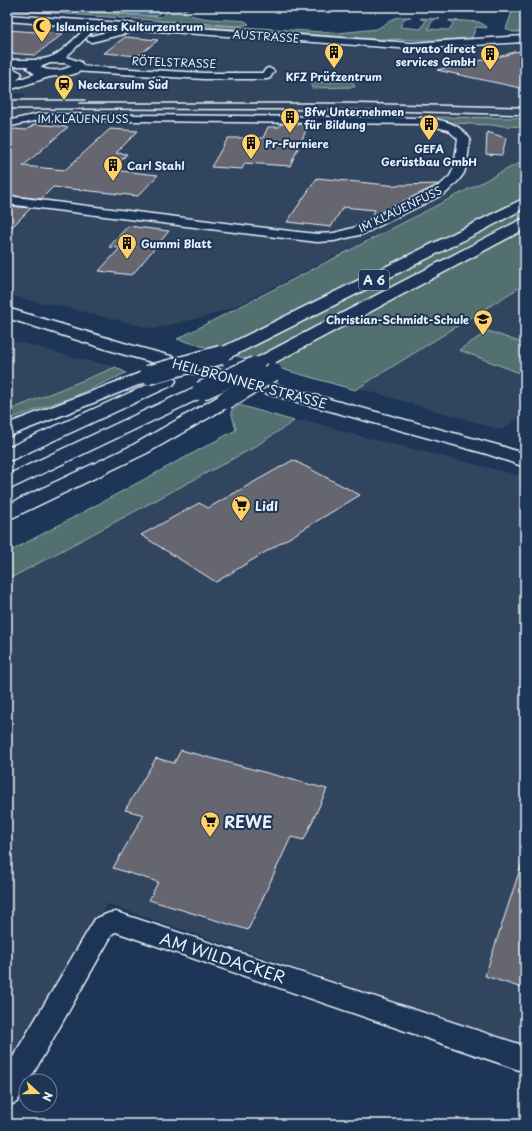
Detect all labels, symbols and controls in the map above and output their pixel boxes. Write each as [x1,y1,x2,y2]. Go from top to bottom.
mosque icon: Islamisches Kulturzentrum [31,15,53,43]
place label: Islamisches Kulturzentrum [56,18,203,35]
street label: AUSTRASSE [232,25,300,47]
place label: arvato direct services GmbH [396,40,476,70]
building icon: KFZ Prüfzentrum [323,41,345,69]
building icon: arvato direct services GmbH [479,43,501,71]
street label: RÖTELSTRASSE [131,52,217,72]
place label: KFZ Prüfzentrum [286,68,382,85]
station icon: Neckarsulm Süd [53,73,75,101]
place label: Neckarsulm Süd [78,76,168,93]
place label: Bfw Unternehmen für Bildung [304,103,404,133]
building icon: Bfw Unternehmen für Bildung [279,106,301,134]
street label: IM KLAUENFUSS [37,110,129,127]
building icon: GEFA Gerüstbau GmbH [418,113,440,141]
building icon: Pr-Furniere [240,132,262,160]
place label: Pr-Furniere [265,135,329,152]
place label: GEFA Gerüstbau GmbH [381,140,477,170]
building icon: Carl Stahl [102,154,124,182]
place label: Carl Stahl [127,157,185,174]
street label: IM KLAUENFUSS [355,181,445,237]
building icon: Gummi Blatt [116,232,138,260]
place label: Gummi Blatt [141,235,212,252]
road number: A 6 [359,270,389,290]
school or university icon: Christian-Schmidt-Schule [472,308,494,336]
place label: Christian-Schmidt-Schule [326,311,469,328]
street label: HEILBRONNER STRASSE [170,353,330,413]
supermarket icon: Lidl [230,494,252,522]
place label: Lidl [255,496,278,515]
place label: REWE [224,809,272,833]
supermarket icon: REWE [199,810,221,838]
street label: AM WILDACKER [157,925,289,989]
north arrow [18,1073,58,1113]
text: N [38,1090,57,1104]

